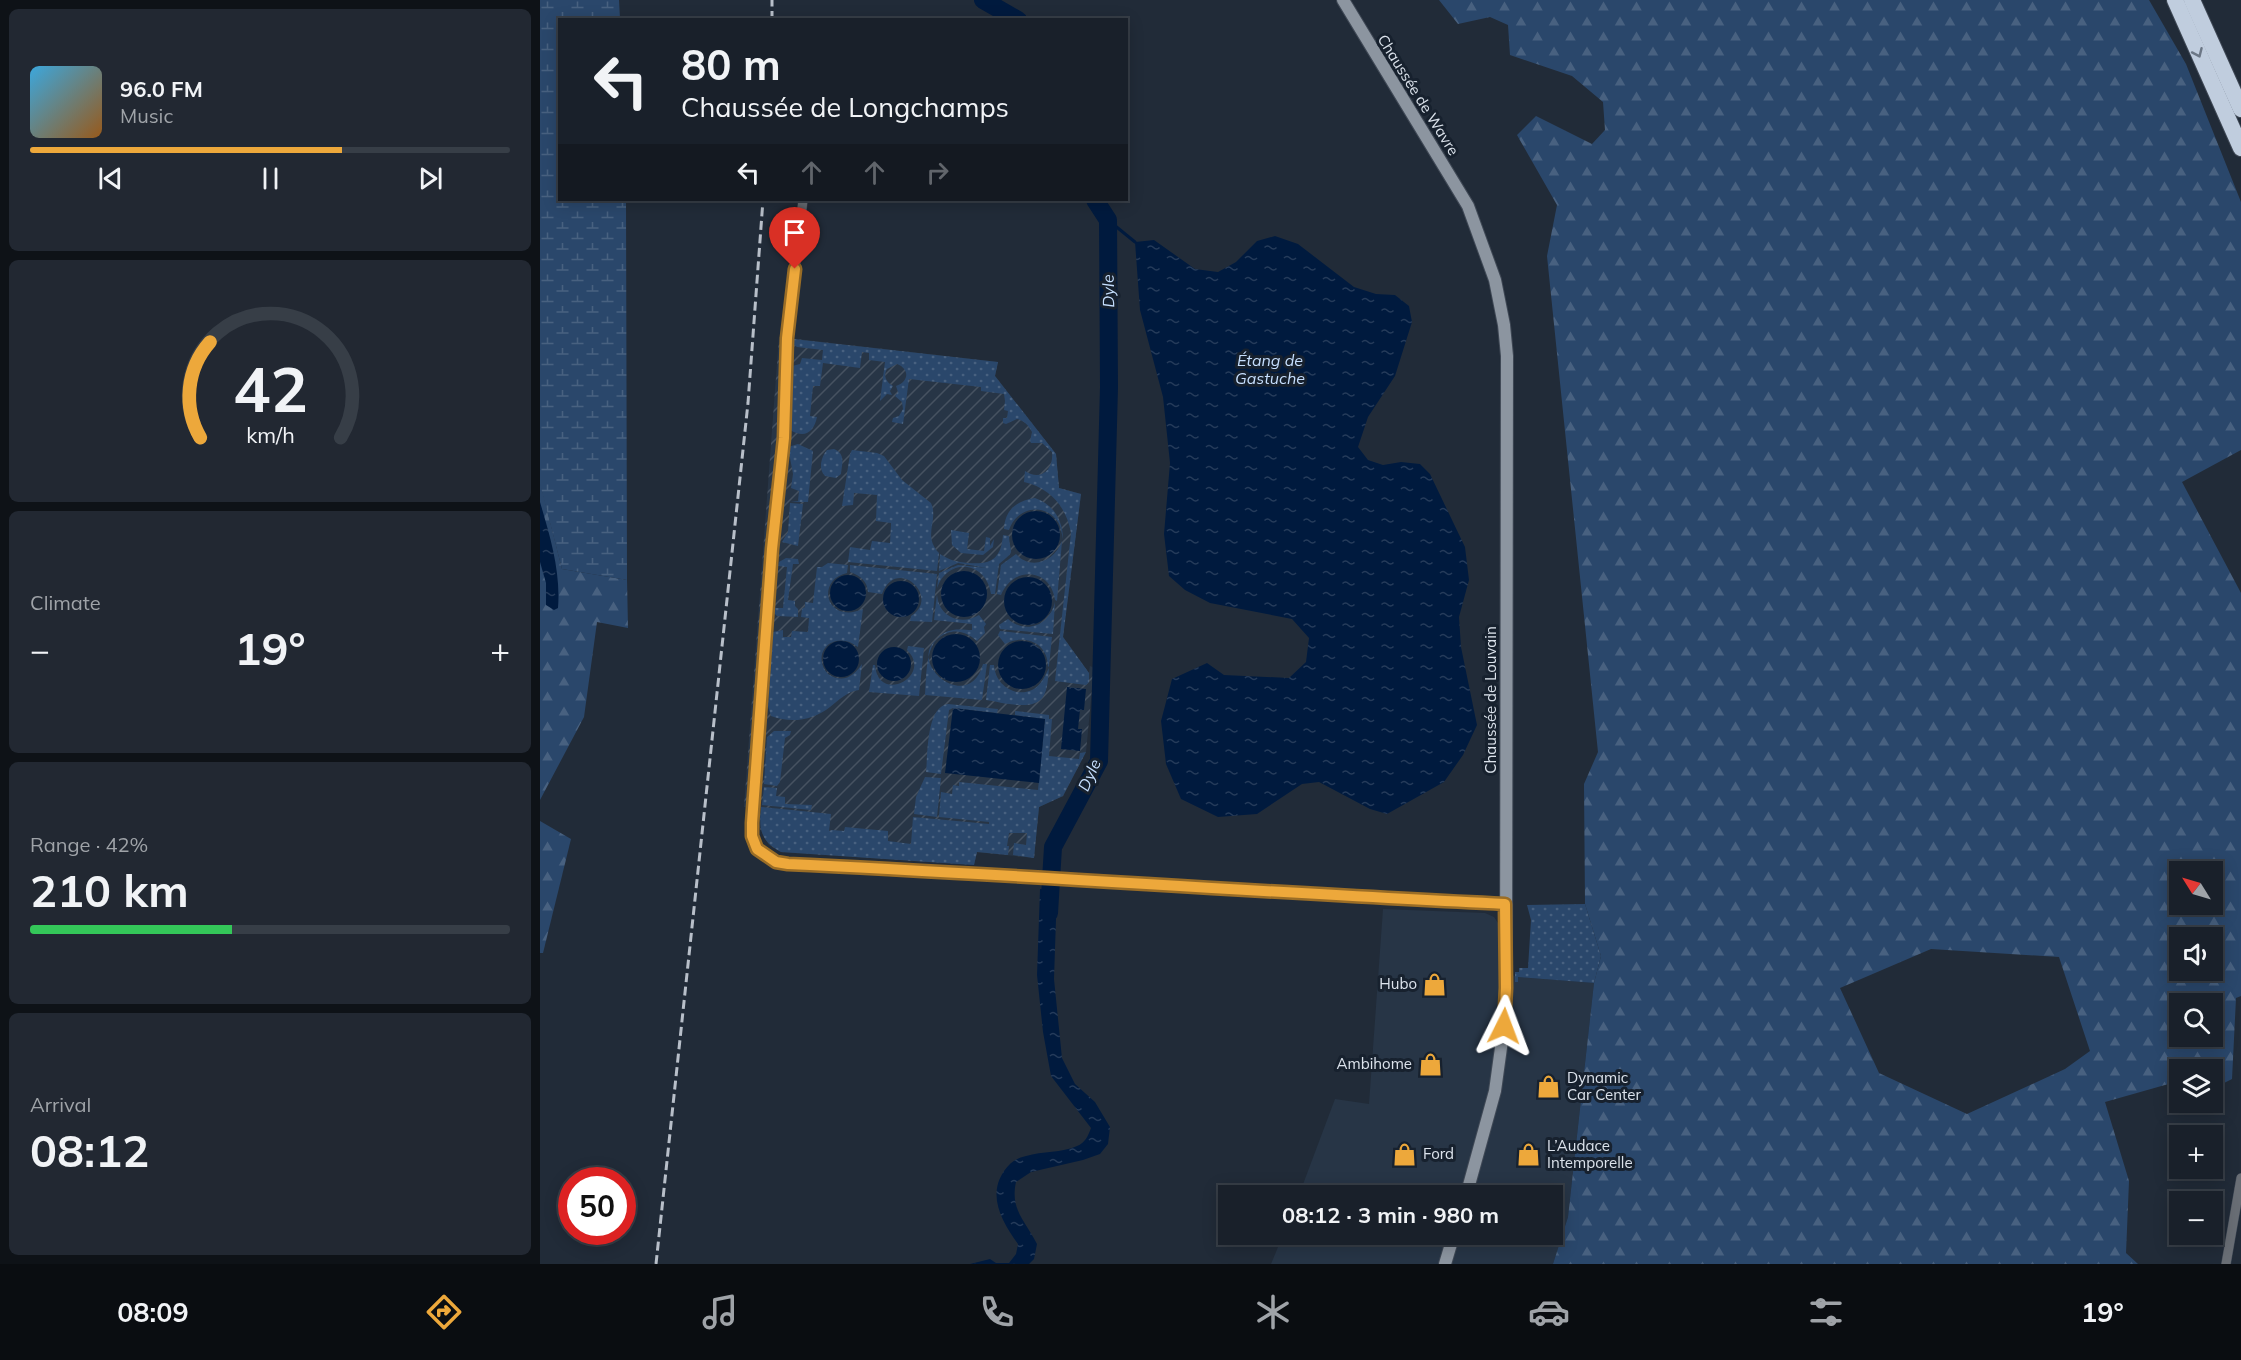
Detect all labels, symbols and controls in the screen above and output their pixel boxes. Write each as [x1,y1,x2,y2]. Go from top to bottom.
street label: Chaussée de Wavre [1374,31,1463,159]
text: 80 m [681,38,781,91]
icon: left [582,42,660,120]
one-way arrow [2191,47,2203,58]
text: 96.0 FM [120,75,203,103]
text: Chaussée de Longchamps [681,90,1009,124]
text: Music [120,103,173,128]
icon: left [732,156,765,189]
icon: ahead [795,156,828,189]
icon: ahead [858,156,891,189]
icon: right [921,156,954,189]
icon: previous [94,162,127,195]
icon: pause [254,162,287,195]
icon: next [414,162,447,195]
pin [769,207,820,269]
icon: arrive [778,216,811,249]
water label: Dyle [1098,274,1118,308]
text: 42 [233,349,307,428]
water label: Étang de Gastuche [1235,350,1305,388]
text: km/h [246,421,294,448]
text: Climate [30,590,101,615]
text: 19° [234,620,306,676]
street label: Chaussée de Louvain [1481,626,1500,774]
text: − [30,629,50,670]
text: + [490,629,510,670]
water label: Dyle [1073,756,1105,794]
text: Range · 42% [30,832,148,857]
north arrow [2169,861,2223,915]
map controls [2169,861,2223,1245]
text: 210 km [30,862,189,918]
button: sound [2169,927,2223,981]
shop icon: Hubo [1422,971,1448,997]
place label: Hubo [1379,974,1417,993]
button: search [2169,993,2223,1047]
position arrow [1472,994,1536,1058]
shop icon: Ambihome [1417,1051,1443,1077]
place label: Ambihome [1337,1054,1412,1073]
button: layers [2169,1059,2223,1113]
place label: Dynamic Car Center [1567,1068,1641,1104]
shop icon: Dynamic Car Center [1536,1074,1562,1100]
text: Arrival [30,1092,91,1117]
text: 08:12 [30,1122,149,1178]
button: + [2169,1125,2223,1179]
place label: L’Audace Intemporelle [1547,1136,1633,1172]
shop icon: Ford [1392,1141,1418,1167]
shop icon: L’Audace Intemporelle [1516,1142,1542,1168]
place label: Ford [1423,1144,1454,1163]
speed limit sign: 50 [558,1167,636,1245]
button: − [2169,1191,2223,1245]
text: 08:12 · 3 min · 980 m [1282,1201,1499,1229]
icon: directions [423,1291,465,1333]
icon: music [699,1291,741,1333]
icon: phone [976,1291,1018,1333]
icon: climate [1252,1291,1294,1333]
icon: car [1528,1291,1570,1333]
icon: filters [1805,1291,1847,1333]
text: 08:09 [117,1295,189,1329]
text: 19° [2081,1295,2124,1329]

